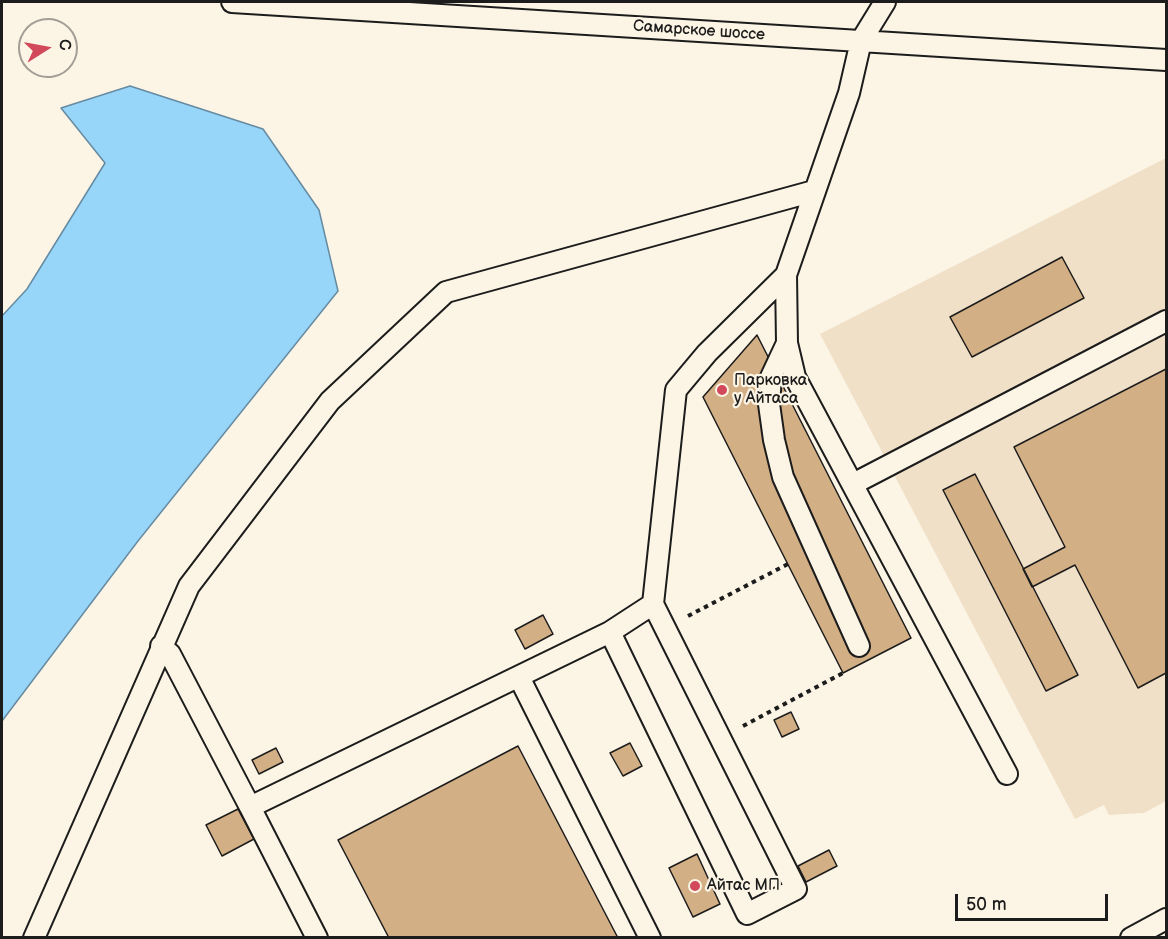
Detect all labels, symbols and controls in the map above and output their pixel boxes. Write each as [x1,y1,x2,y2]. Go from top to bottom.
street label: Самарское шоссе [632,17,766,45]
north arrow [18,18,78,78]
text: С [54,38,75,52]
place label: Парковка у Айтаса [734,371,807,409]
marker: Парковка у Айтаса [715,383,729,397]
place label: Айтас МП [707,876,780,896]
marker: Айтас МП [688,879,702,893]
scale bar [958,882,1111,920]
text: 50 m [966,894,1007,915]

